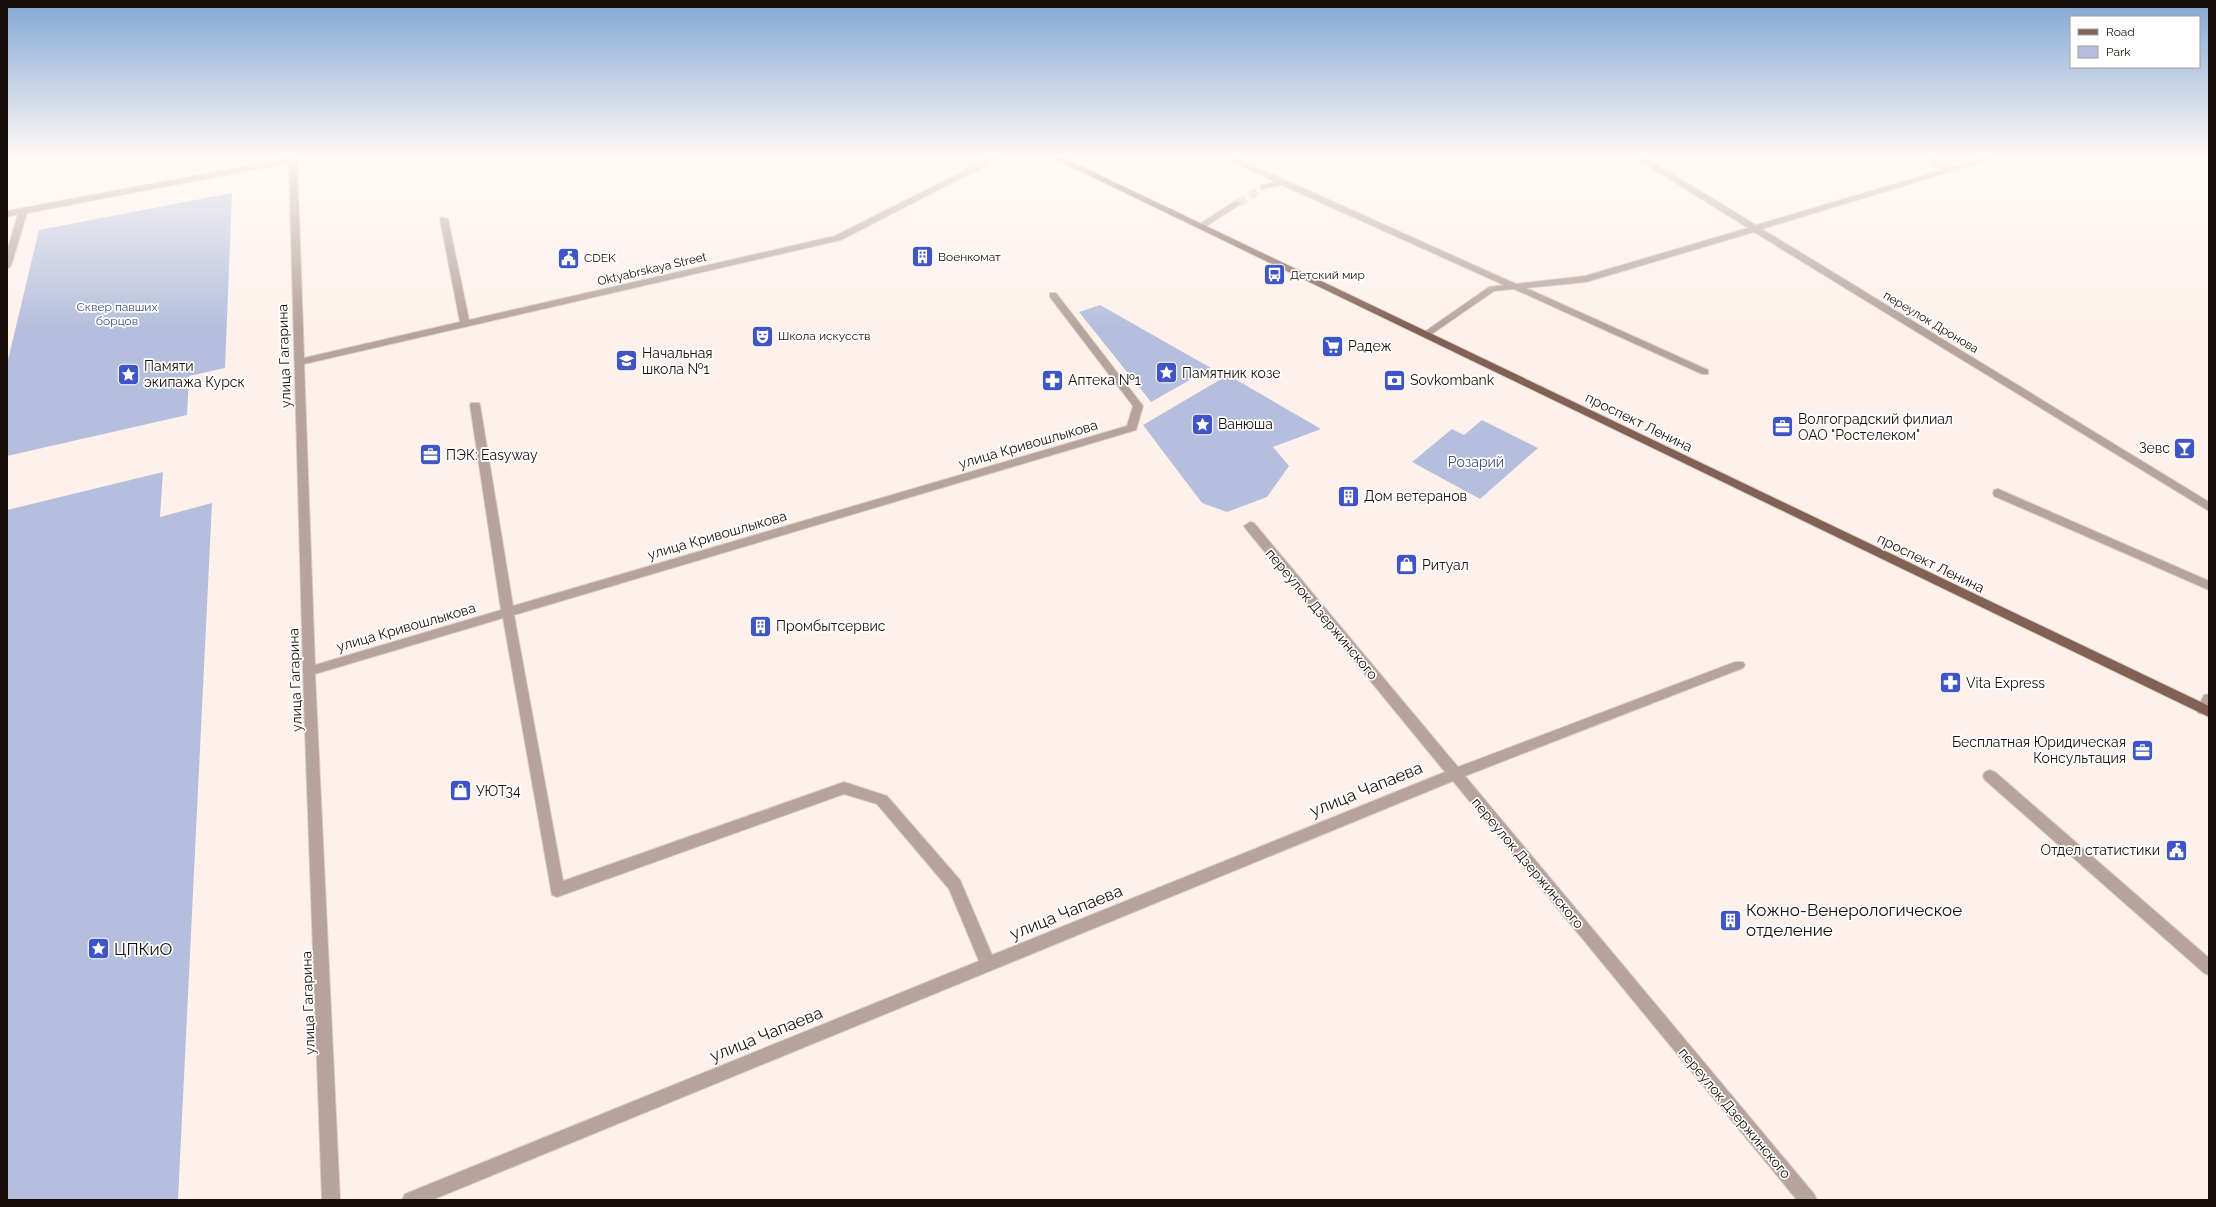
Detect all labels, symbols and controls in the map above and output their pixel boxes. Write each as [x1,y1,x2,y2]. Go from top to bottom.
legend [2070,16,2200,68]
text: Road [2106,25,2135,39]
text: Park [2106,45,2131,59]
building icon: Военкомат [910,244,936,270]
public building icon: CDEK [555,245,581,271]
street label: Oktyabrskaya Street [596,250,708,288]
place label: Военкомат [938,250,1001,264]
place label: CDEK [584,251,616,265]
bus stop icon: Детский мир [1262,262,1288,288]
place label: Детский мир [1290,268,1365,282]
street label: переулок Дронова [1881,288,1981,356]
park label: Сквер павших борцов [77,300,157,328]
street label: улица Гагарина [274,304,294,408]
theatre icon: Школа искусств [749,323,775,349]
place label: Школа искусств [778,329,870,343]
supermarket icon: Радеж [1320,333,1346,359]
place label: Радеж [1348,338,1392,354]
place label: Начальная школа №1 [642,345,713,377]
school or university icon: Начальная школа №1 [614,348,640,374]
place label: Памяти экипажа Курск [144,358,245,390]
place icon: Памятник козе [1153,360,1179,386]
place icon: Памяти экипажа Курск [115,361,141,387]
place label: Памятник козе [1182,365,1281,381]
pharmacy icon: Аптека №1 [1039,367,1065,393]
bank icon: Sovkombank [1381,367,1407,393]
place label: Аптека №1 [1068,372,1141,388]
place label: Sovkombank [1410,372,1495,388]
street label: проспект Ленина [1583,389,1695,455]
place icon: Ванюша [1189,411,1215,437]
place label: Волгоградский филиал ОАО "Ростелеком" [1798,411,1953,443]
office icon: Волгоградский филиал ОАО "Ростелеком" [1769,414,1795,440]
street label: улица Кривошлыкова [957,416,1099,472]
place label: Ванюша [1218,416,1273,432]
bar icon: Зевс [2172,435,2198,461]
place label: Зевс [2139,440,2170,456]
office icon: ПЭК: Easyway [418,442,444,468]
place label: ПЭК: Easyway [446,447,538,463]
park label: Розарий [1448,454,1504,470]
building icon: Дом ветеранов [1335,483,1361,509]
place label: Дом ветеранов [1364,488,1467,504]
street label: улица Кривошлыкова [646,507,788,563]
street label: проспект Ленина [1875,530,1987,596]
street label: переулок Дзержинского [1263,545,1381,683]
shop icon: Ритуал [1393,552,1419,578]
place label: Ритуал [1422,557,1469,573]
street label: улица Кривошлыкова [335,599,477,655]
building icon: Промбытсервис [748,613,774,639]
place label: Промбытсервис [776,618,886,634]
street label: улица Гагарина [285,628,305,732]
pharmacy icon: Vita Express [1938,670,1964,696]
place label: Vita Express [1966,675,2045,691]
place label: Бесплатная Юридическая Консультация [1952,734,2126,766]
office icon: Бесплатная Юридическая Консультация [2129,737,2155,763]
street label: улица Чапаева [1307,757,1425,821]
shop icon: УЮТ34 [447,778,473,804]
place label: УЮТ34 [476,783,521,799]
street label: переулок Дзержинского [1469,794,1587,932]
public building icon: Отдел статистики [2163,837,2189,863]
place label: Отдел статистики [2041,842,2160,858]
street label: улица Чапаева [1007,880,1125,944]
place label: Кожно-Венерологическое отделение [1746,900,1962,940]
building icon: Кожно-Венерологическое отделение [1717,907,1743,933]
place icon: ЦПКиО [86,936,112,962]
place label: ЦПКиО [114,939,172,959]
street label: улица Гагарина [298,951,318,1055]
street label: улица Чапаева [707,1002,825,1066]
street label: переулок Дзержинского [1676,1044,1794,1182]

